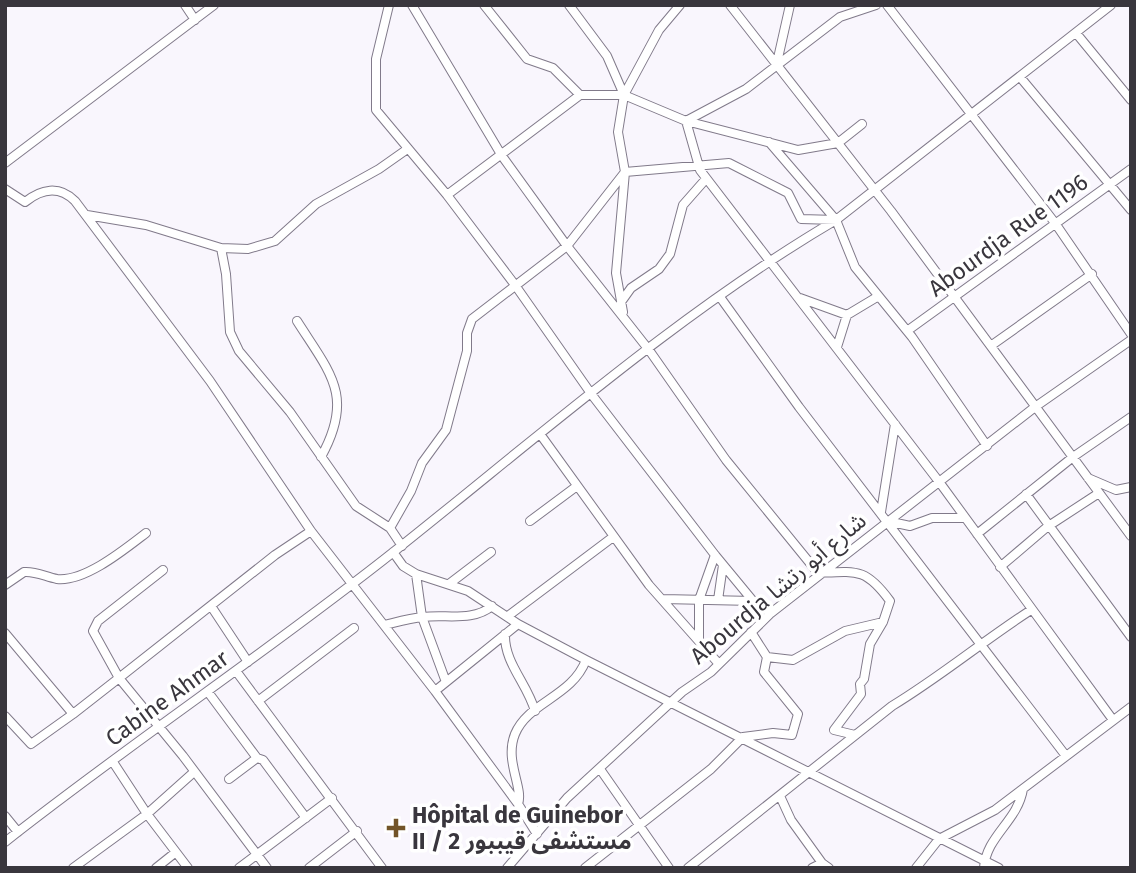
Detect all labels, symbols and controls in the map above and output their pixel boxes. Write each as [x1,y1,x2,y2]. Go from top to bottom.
street label: Abourdja Rue 1196 [923,168,1093,302]
street label: Abourdja شارع أبو رتشا [684,506,874,672]
street label: Cabine Ahmar [100,644,234,752]
place label: Hôpital de Guinebor II / مستشفى قيببور 2 [412,801,632,855]
marker: Hôpital de Guinebor II / مستشفى قيببور 2 [386,818,406,838]

